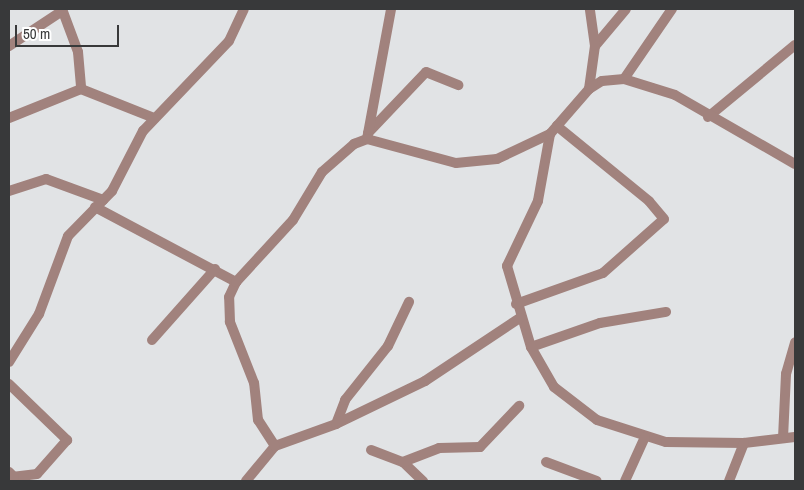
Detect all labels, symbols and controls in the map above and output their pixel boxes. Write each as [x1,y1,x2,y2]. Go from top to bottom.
scale bar [18,15,121,47]
text: 50 m [23,23,50,44]

